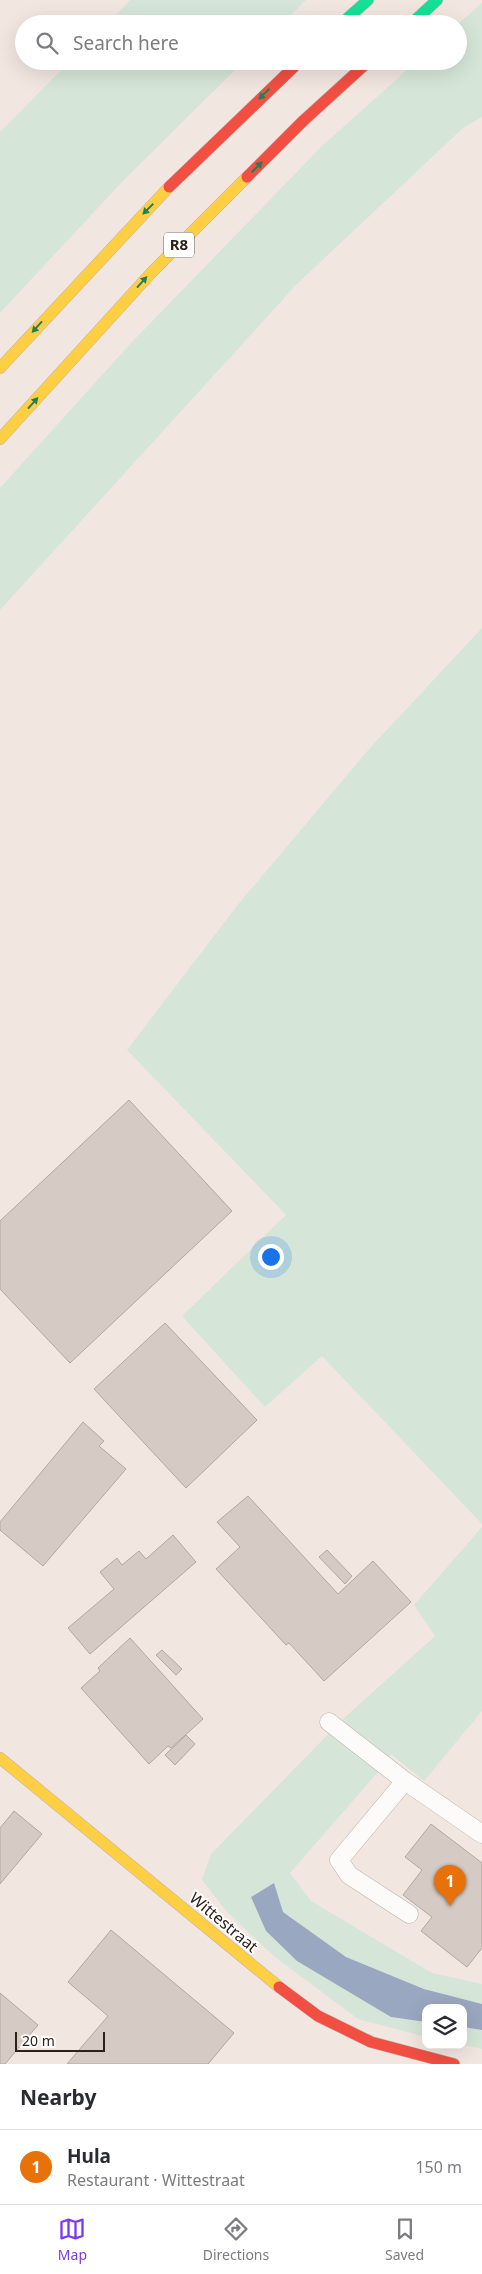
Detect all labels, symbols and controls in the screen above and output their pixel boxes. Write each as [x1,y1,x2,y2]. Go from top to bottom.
search box [15,15,467,70]
icon: search [33,29,61,57]
text: Search here [73,30,179,56]
one-way arrow [258,88,270,100]
one-way arrow [250,161,262,173]
one-way arrow [143,203,155,215]
road number: R8 [164,232,194,258]
one-way arrow [136,277,148,289]
one-way arrow [31,321,43,333]
one-way arrow [27,397,39,409]
your location [258,1244,284,1270]
pin: 1 [434,1865,466,1906]
street label: Wittestraat [185,1887,263,1957]
map controls [422,2004,467,2049]
button: layers [422,2004,467,2049]
scale bar [15,2029,105,2052]
text: 20 m [22,2031,55,2050]
text: Nearby [20,2083,96,2111]
text: Hula [67,2143,111,2169]
text: 1 [31,2156,41,2178]
text: 150 m [415,2156,462,2178]
text: Restaurant · Wittestraat [67,2169,245,2191]
tab: Map [58,2215,87,2264]
tab: Directions [203,2215,269,2264]
tab: Saved [385,2215,424,2264]

